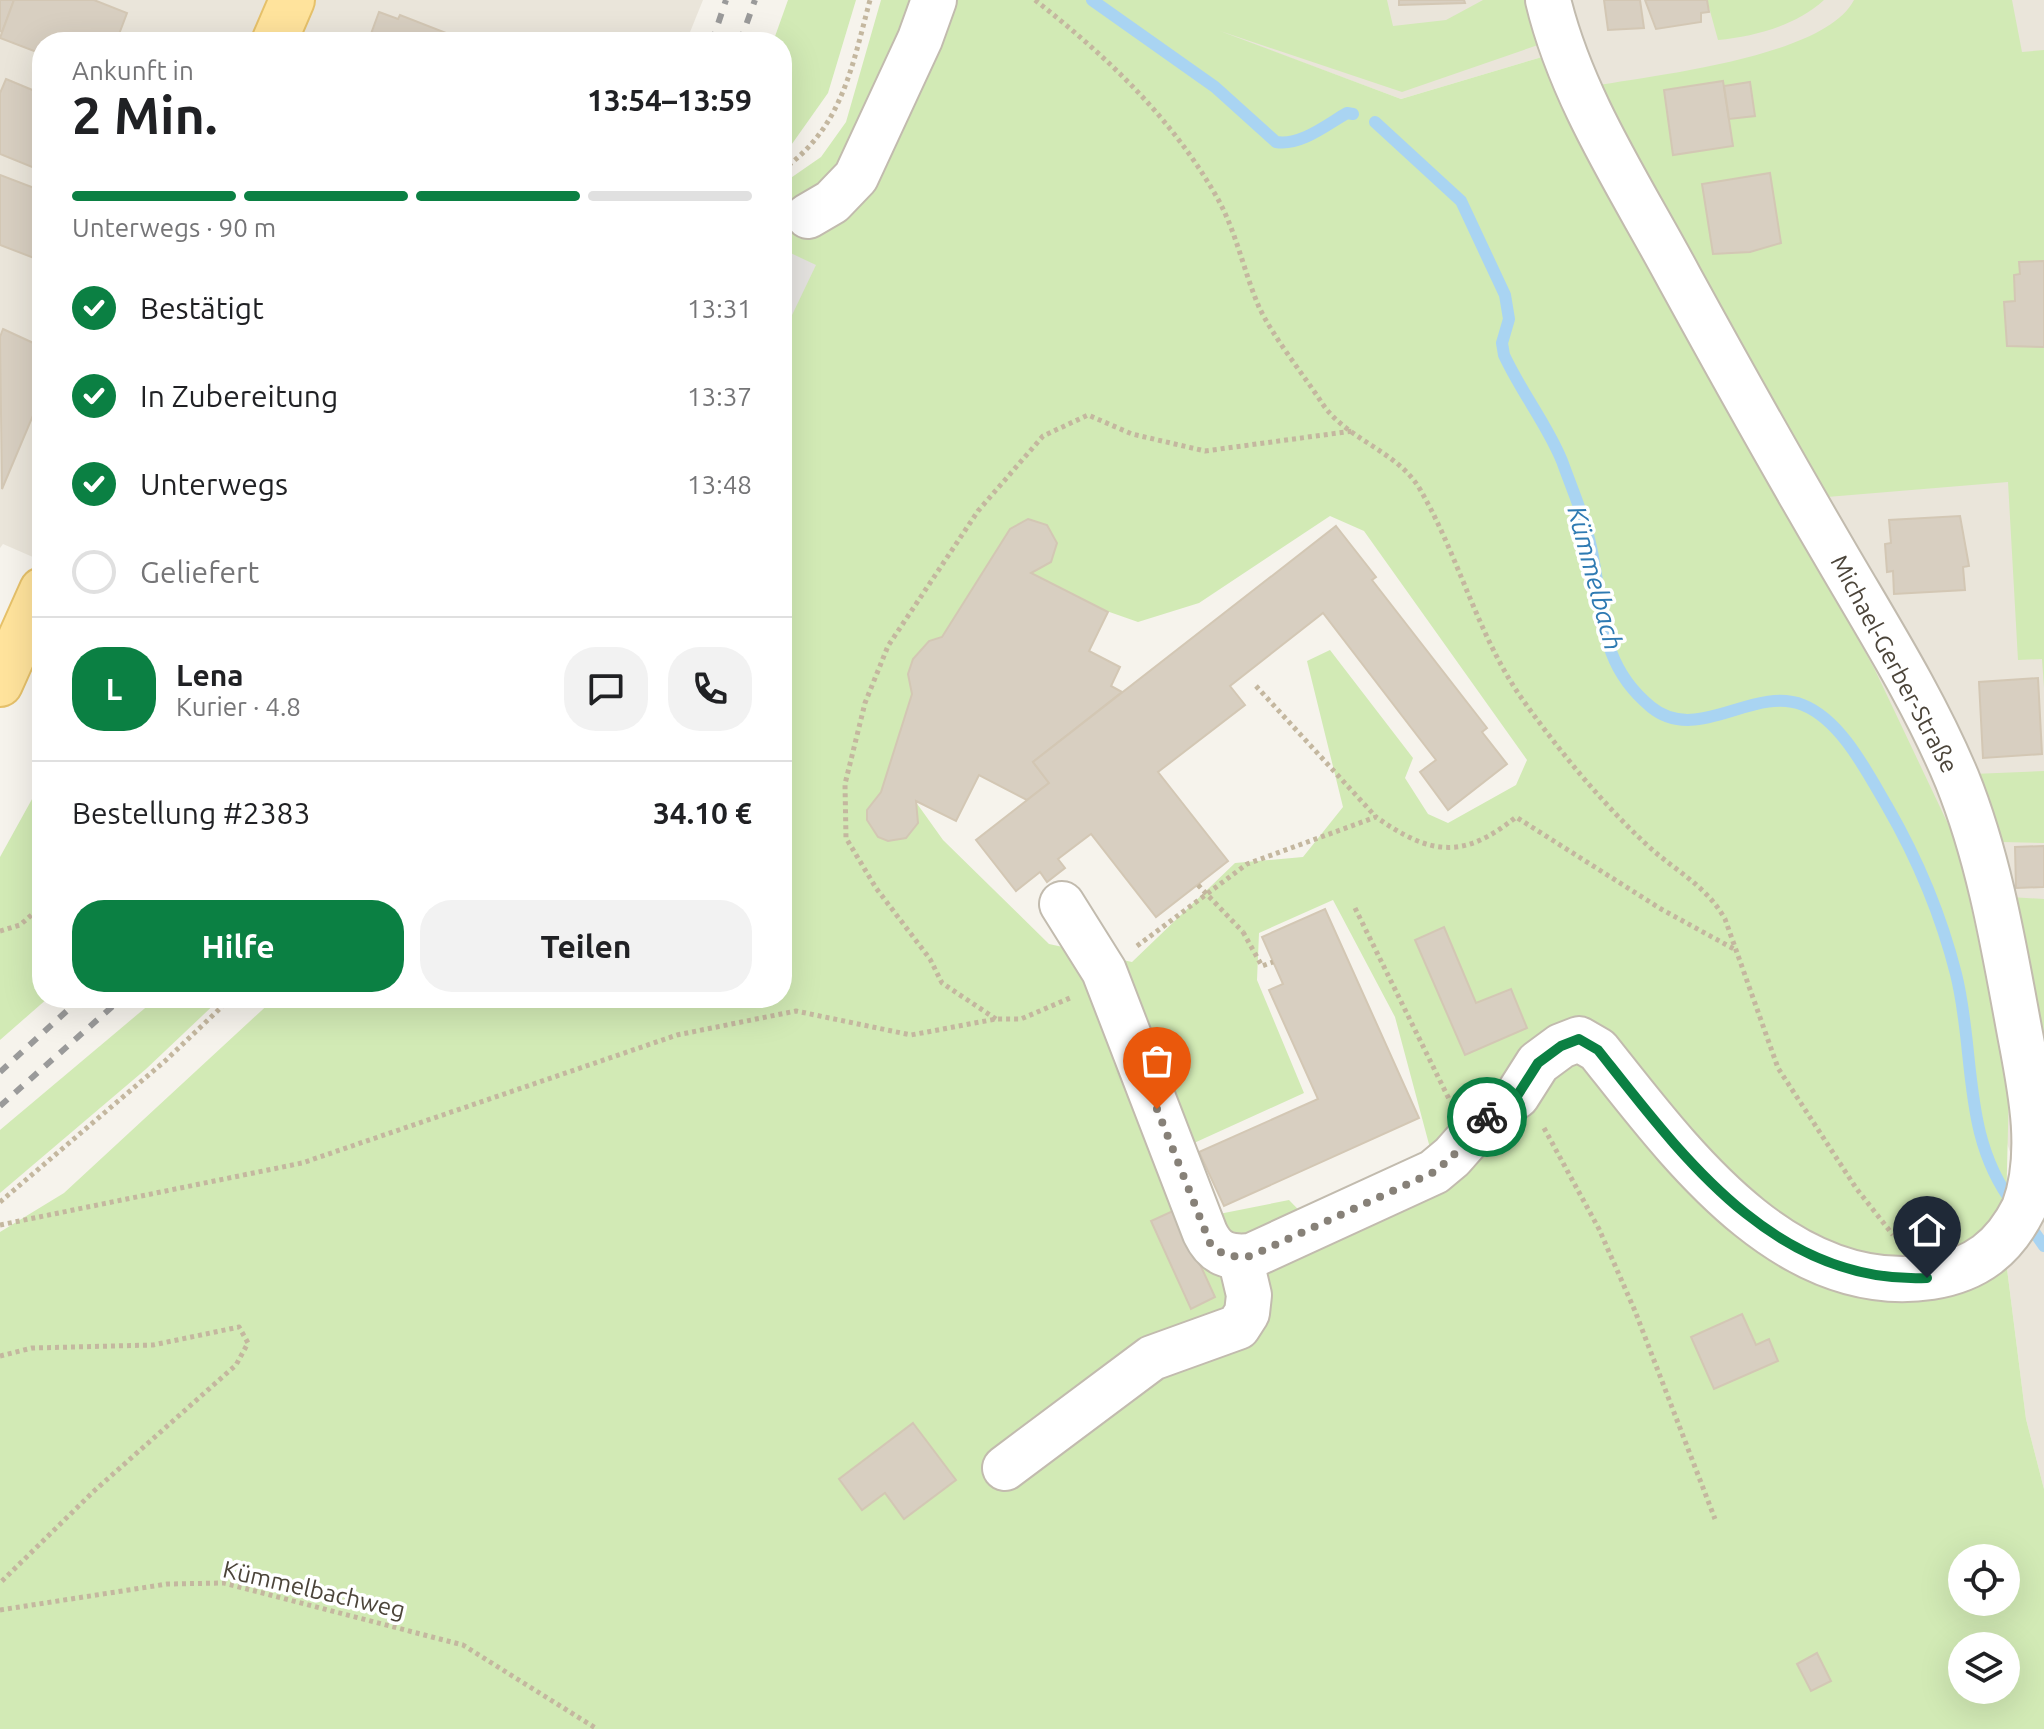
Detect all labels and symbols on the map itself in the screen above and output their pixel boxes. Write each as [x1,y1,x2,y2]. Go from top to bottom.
water label: Kümmelbach [1562,503,1629,653]
street label: Michael-Gerber-Straße [1826,550,1963,777]
pin [1123,1027,1191,1109]
courier [1447,1077,1527,1157]
pin [1893,1196,1961,1278]
street label: Kümmelbachweg [220,1555,408,1624]

